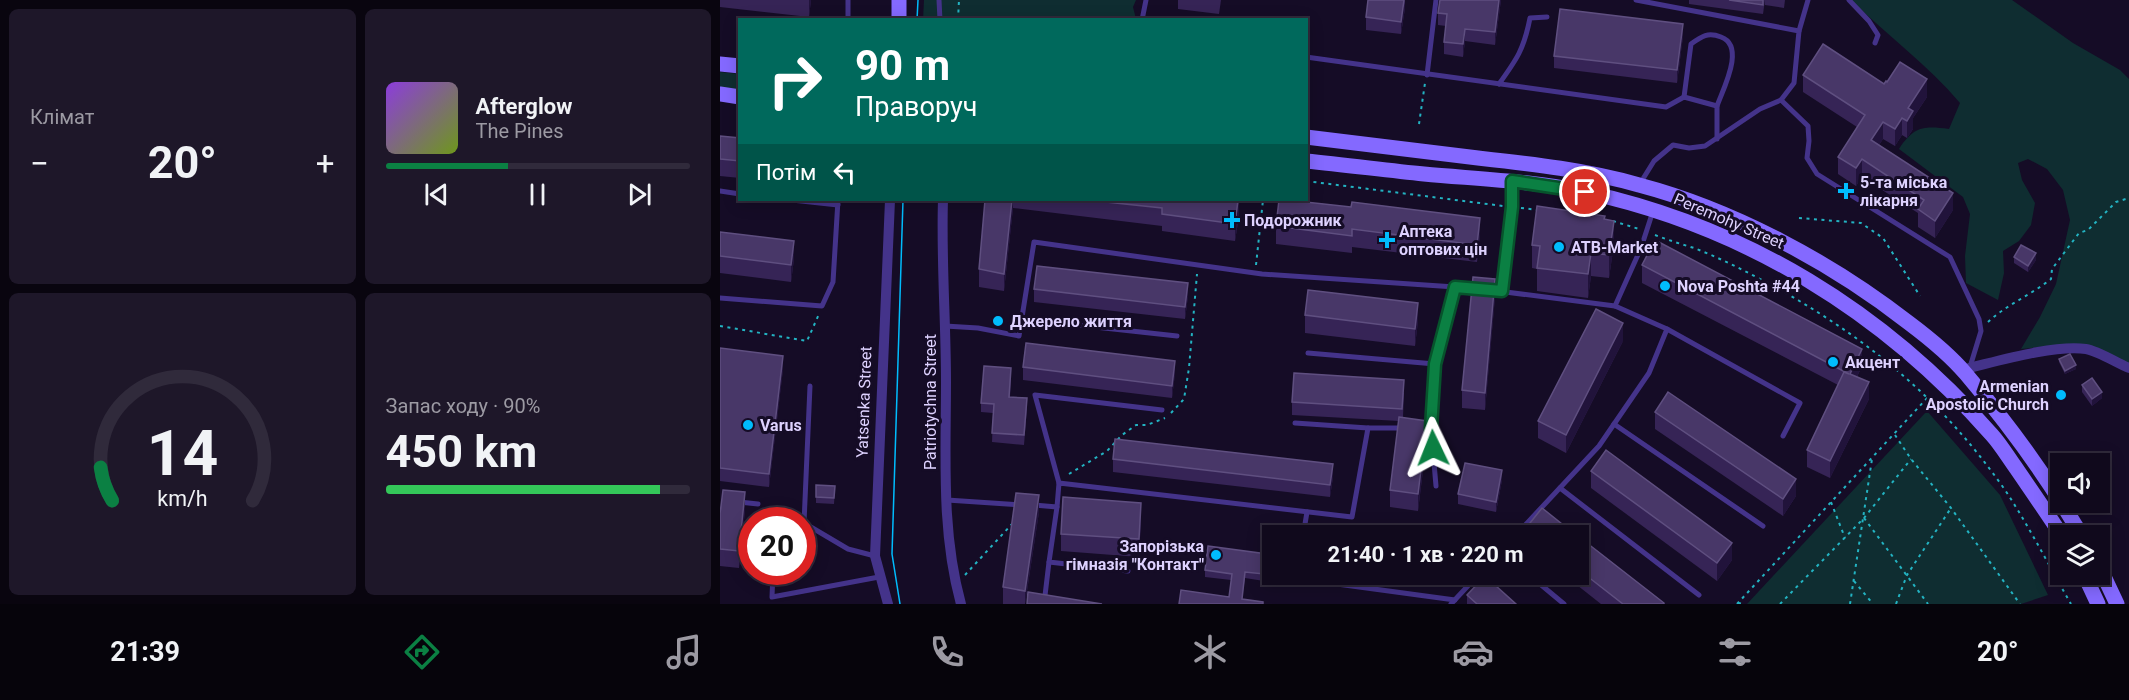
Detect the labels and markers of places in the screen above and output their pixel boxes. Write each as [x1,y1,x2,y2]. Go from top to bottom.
pin [1559,166,1610,217]
place label: 5-та міська лікарня [1860,173,1948,210]
marker: 5-та міська лікарня [1837,182,1855,200]
place label: Подорожник [1244,211,1343,230]
marker: Подорожник [1225,213,1239,227]
place label: Аптека оптових цін [1399,222,1487,259]
marker: Аптека оптових цін [1380,233,1394,247]
place label: ATB-Market [1571,238,1659,257]
marker: ATB-Market [1552,240,1566,254]
place label: Nova Poshta #44 [1677,277,1800,296]
marker: Nova Poshta #44 [1658,279,1672,293]
place label: Джерело життя [1010,312,1132,331]
marker: Джерело життя [991,314,1005,328]
place label: Акцент [1845,353,1900,372]
marker: Акцент [1826,355,1840,369]
place label: Armenian Apostolic Church [1926,377,2049,414]
marker: Armenian Apostolic Church [2054,388,2068,402]
place label: Varus [760,416,802,435]
marker: Varus [741,418,755,432]
place label: Запорізька гімназія "Контакт" [1066,537,1204,574]
marker: Запорізька гімназія "Контакт" [1209,548,1223,562]

